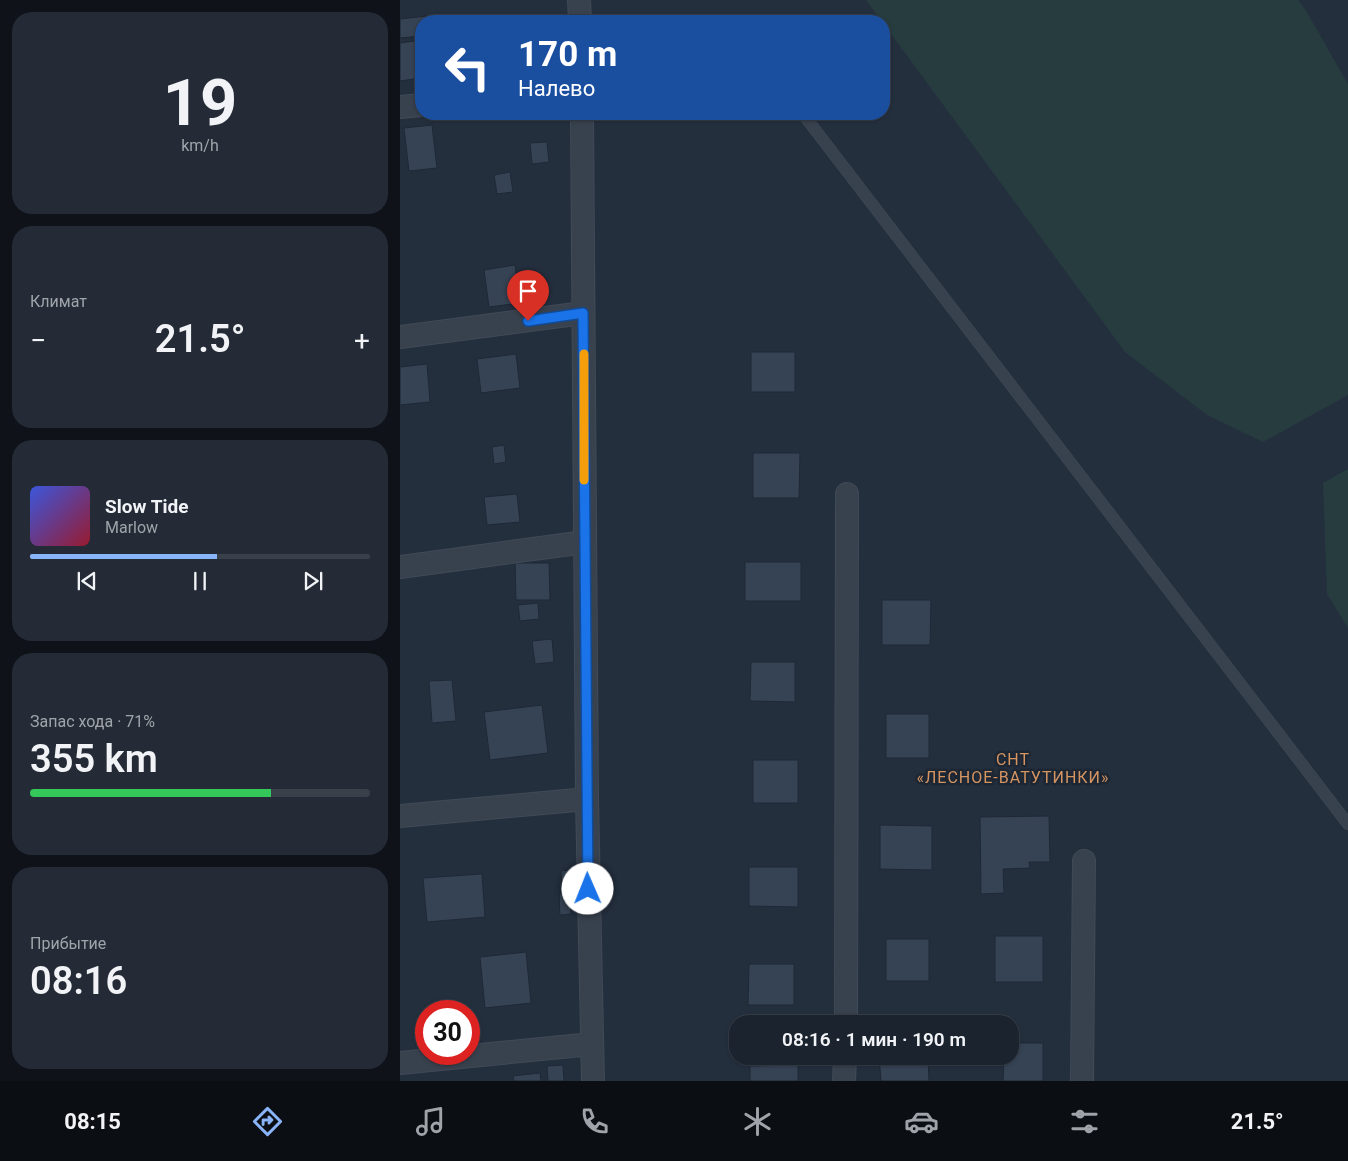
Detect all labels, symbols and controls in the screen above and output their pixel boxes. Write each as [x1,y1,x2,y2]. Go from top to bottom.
text: 170 m [518,34,617,75]
icon: left [435,35,500,100]
text: 19 [163,65,237,141]
text: Налево [518,76,595,101]
text: km/h [181,136,219,155]
pin [507,270,549,321]
icon: arrive [514,277,542,305]
text: Климат [30,292,87,311]
text: 21.5° [155,317,245,361]
text: − [30,324,46,357]
text: + [354,324,370,357]
text: Slow Tide [105,495,188,518]
text: Marlow [105,518,158,537]
icon: previous [73,567,101,595]
icon: pause [186,567,214,595]
icon: next [299,567,327,595]
text: Запас хода · 71% [30,712,155,731]
text: 355 km [30,737,158,781]
district label: СНТ «ЛЕСНОЕ-ВАТУТИНКИ» [917,750,1110,787]
position arrow [561,862,613,914]
text: Прибытие [30,934,106,953]
text: 08:16 [30,959,127,1003]
speed limit sign: 30 [415,1000,480,1065]
text: 08:16 · 1 мин · 190 m [782,1028,966,1051]
icon: directions [250,1104,285,1139]
icon: music [413,1104,448,1139]
icon: phone [577,1104,612,1139]
icon: climate [740,1104,775,1139]
icon: car [904,1104,939,1139]
icon: filters [1067,1104,1102,1139]
text: 08:15 [64,1109,121,1134]
text: 21.5° [1231,1109,1284,1134]

